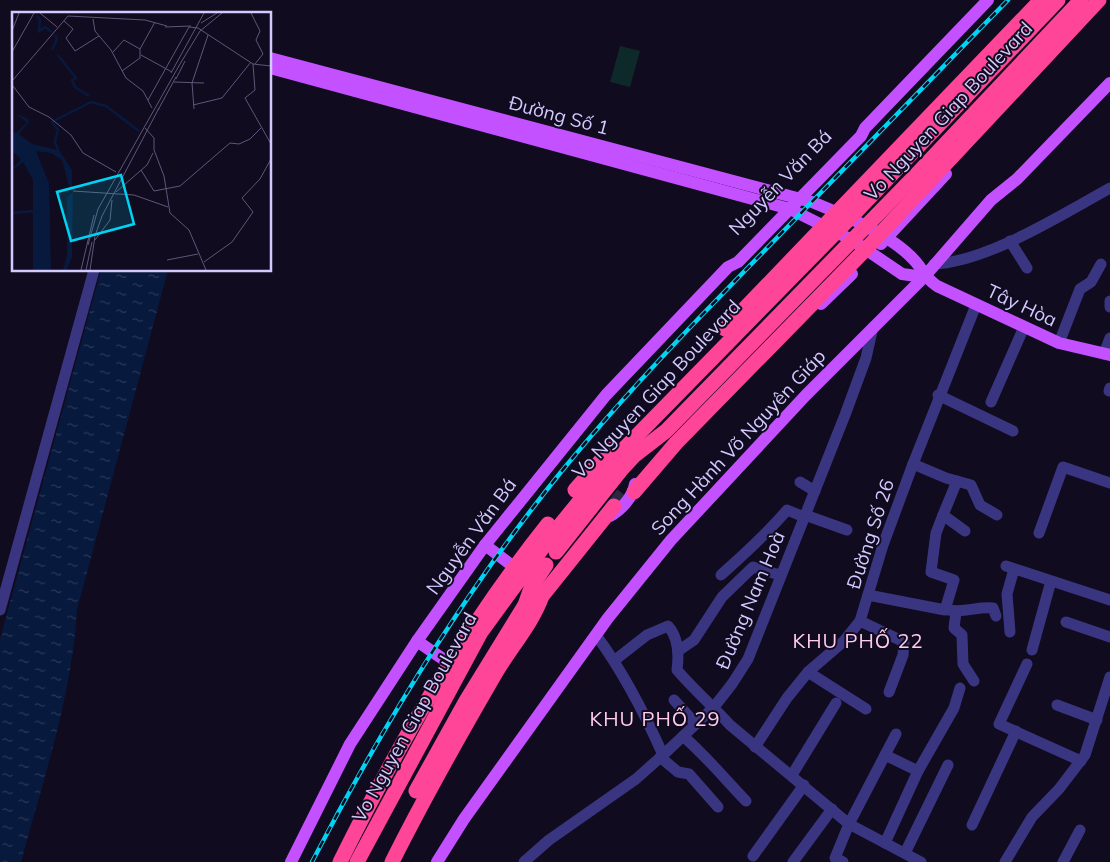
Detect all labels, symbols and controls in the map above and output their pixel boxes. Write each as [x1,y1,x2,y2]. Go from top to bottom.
inset map [12,12,271,271]
street label: Vo Nguyen Giap Boulevard [859,16,1037,206]
street label: Đường Số 1 [506,90,612,140]
street label: Nguyễn Văn Bá [723,124,837,240]
street label: Tây Hòa [983,278,1061,332]
street label: Vo Nguyen Giap Boulevard [567,294,745,484]
street label: Song Hành Võ Nguyên Giáp [645,344,831,540]
street label: Nguyễn Văn Bá [421,473,521,599]
street label: Đường Số 26 [841,476,899,592]
street label: Đường Nam Hoà [710,527,790,673]
street label: Vo Nguyen Giap Boulevard [346,608,482,826]
district label: KHU PHỐ 22 [793,628,923,653]
district label: KHU PHỐ 29 [590,706,720,731]

